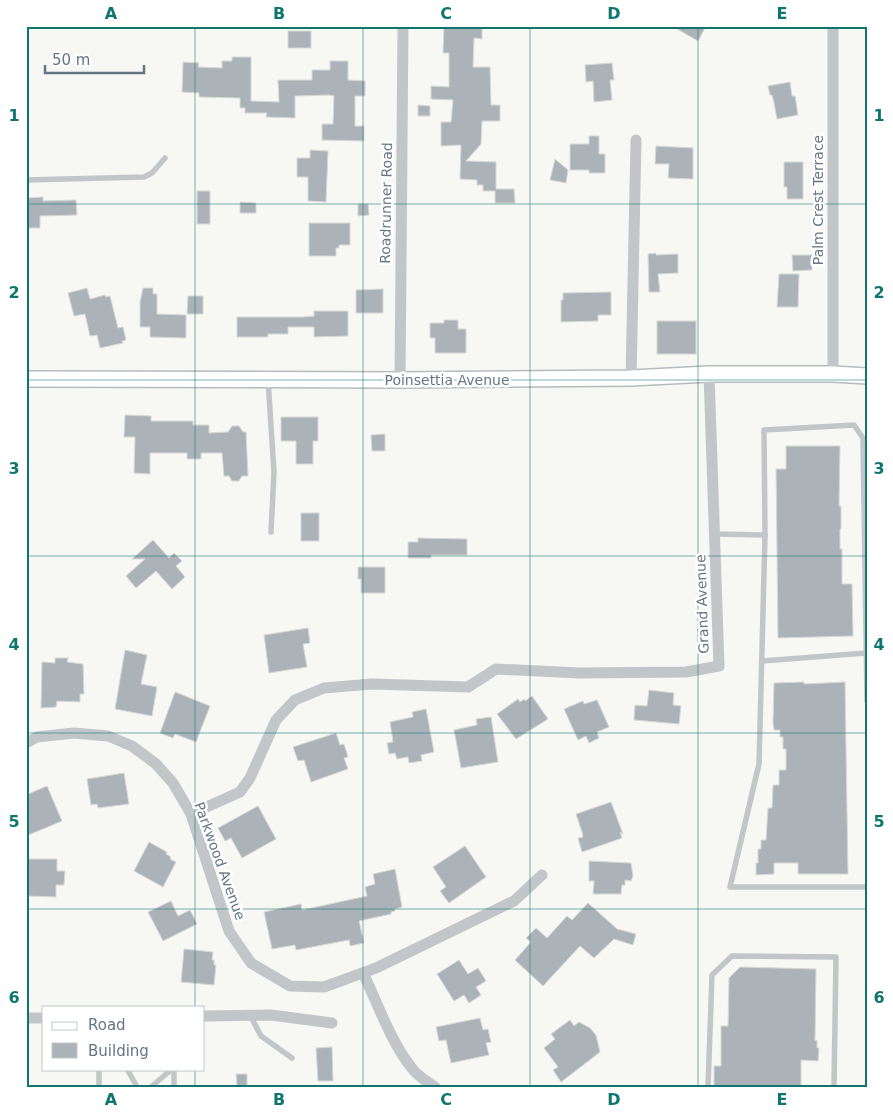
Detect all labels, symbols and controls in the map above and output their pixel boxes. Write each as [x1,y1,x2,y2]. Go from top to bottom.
text: A [105,4,118,23]
text: B [273,4,285,23]
text: C [440,4,452,23]
text: D [607,4,621,23]
text: E [777,4,787,23]
scale bar [45,42,144,74]
text: 50 m [52,51,90,69]
text: 1 [8,106,20,125]
text: 1 [873,106,885,125]
street label: Palm Crest Terrace [810,135,826,265]
street label: Roadrunner Road [377,142,395,264]
text: 2 [8,283,20,302]
text: 2 [873,283,885,302]
street label: Poinsettia Avenue [384,372,510,388]
text: 3 [8,459,20,478]
text: 3 [873,459,885,478]
street label: Grand Avenue [692,554,712,654]
text: 4 [8,635,20,654]
text: 4 [873,635,885,654]
street label: Parkwood Avenue [191,800,249,922]
text: 5 [8,812,20,831]
text: 5 [873,812,885,831]
text: 6 [8,988,20,1007]
text: 6 [873,988,885,1007]
legend [42,1006,205,1070]
text: Road [88,1016,126,1034]
text: Building [88,1042,149,1060]
text: A [105,1090,118,1109]
text: B [273,1090,285,1109]
text: C [440,1090,452,1109]
text: D [607,1090,621,1109]
text: E [777,1090,787,1109]

